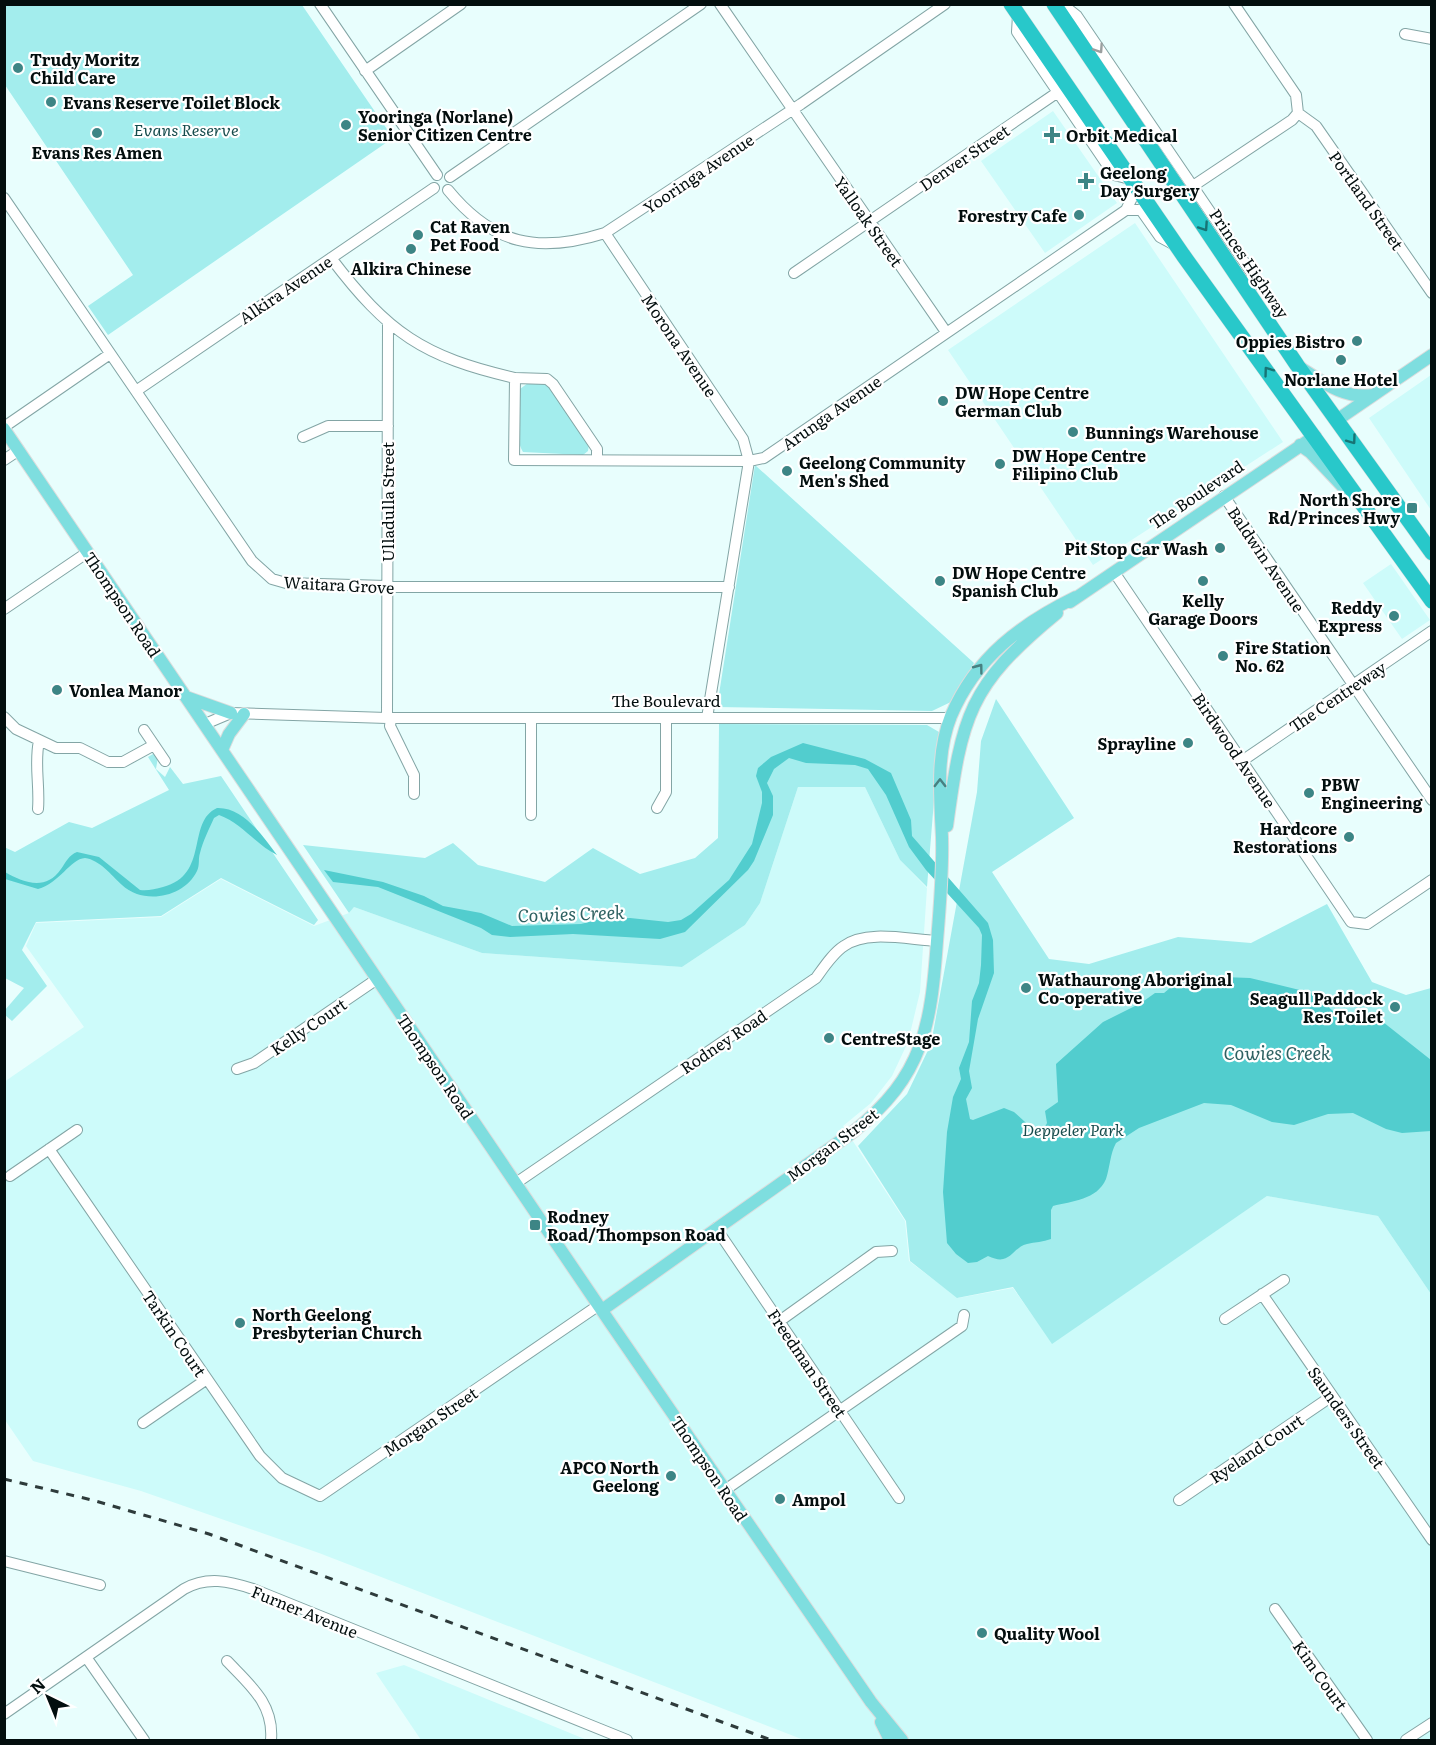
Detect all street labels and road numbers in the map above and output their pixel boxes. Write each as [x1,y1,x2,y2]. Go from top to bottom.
street label: Denver Street [914,118,1014,196]
street label: Yooringa Avenue [638,127,758,219]
street label: Portland Street [1324,146,1410,255]
street label: Yalloak Street [829,171,909,272]
street label: Princes Highway [1204,203,1296,323]
street label: Alkira Avenue [234,249,336,329]
street label: Morona Avenue [636,288,724,402]
street label: Arunga Avenue [776,369,886,455]
street label: Ulladulla Street [375,441,399,562]
street label: The Boulevard [1144,453,1248,535]
street label: Baldwin Avenue [1223,501,1311,617]
street label: Thompson Road [79,546,167,662]
street label: Waitara Grove [283,569,395,599]
street label: The Centreway [1284,654,1391,737]
street label: The Boulevard [611,688,721,712]
street label: Birdwood Avenue [1188,688,1282,812]
street label: Kelly Court [265,991,351,1060]
street label: Rodney Road [675,1003,771,1079]
street label: Thompson Road [392,1008,480,1124]
street label: Morgan Street [781,1101,883,1186]
street label: Tarkin Court [137,1285,213,1382]
street label: Freedman Street [763,1304,854,1423]
street label: Saunders Street [1303,1361,1392,1473]
street label: Morgan Street [378,1380,482,1462]
street label: Ryeland Court [1204,1407,1308,1488]
street label: Thompson Road [666,1410,754,1526]
street label: Furner Avenue [248,1579,362,1643]
street label: Kim Court [1288,1635,1354,1715]

